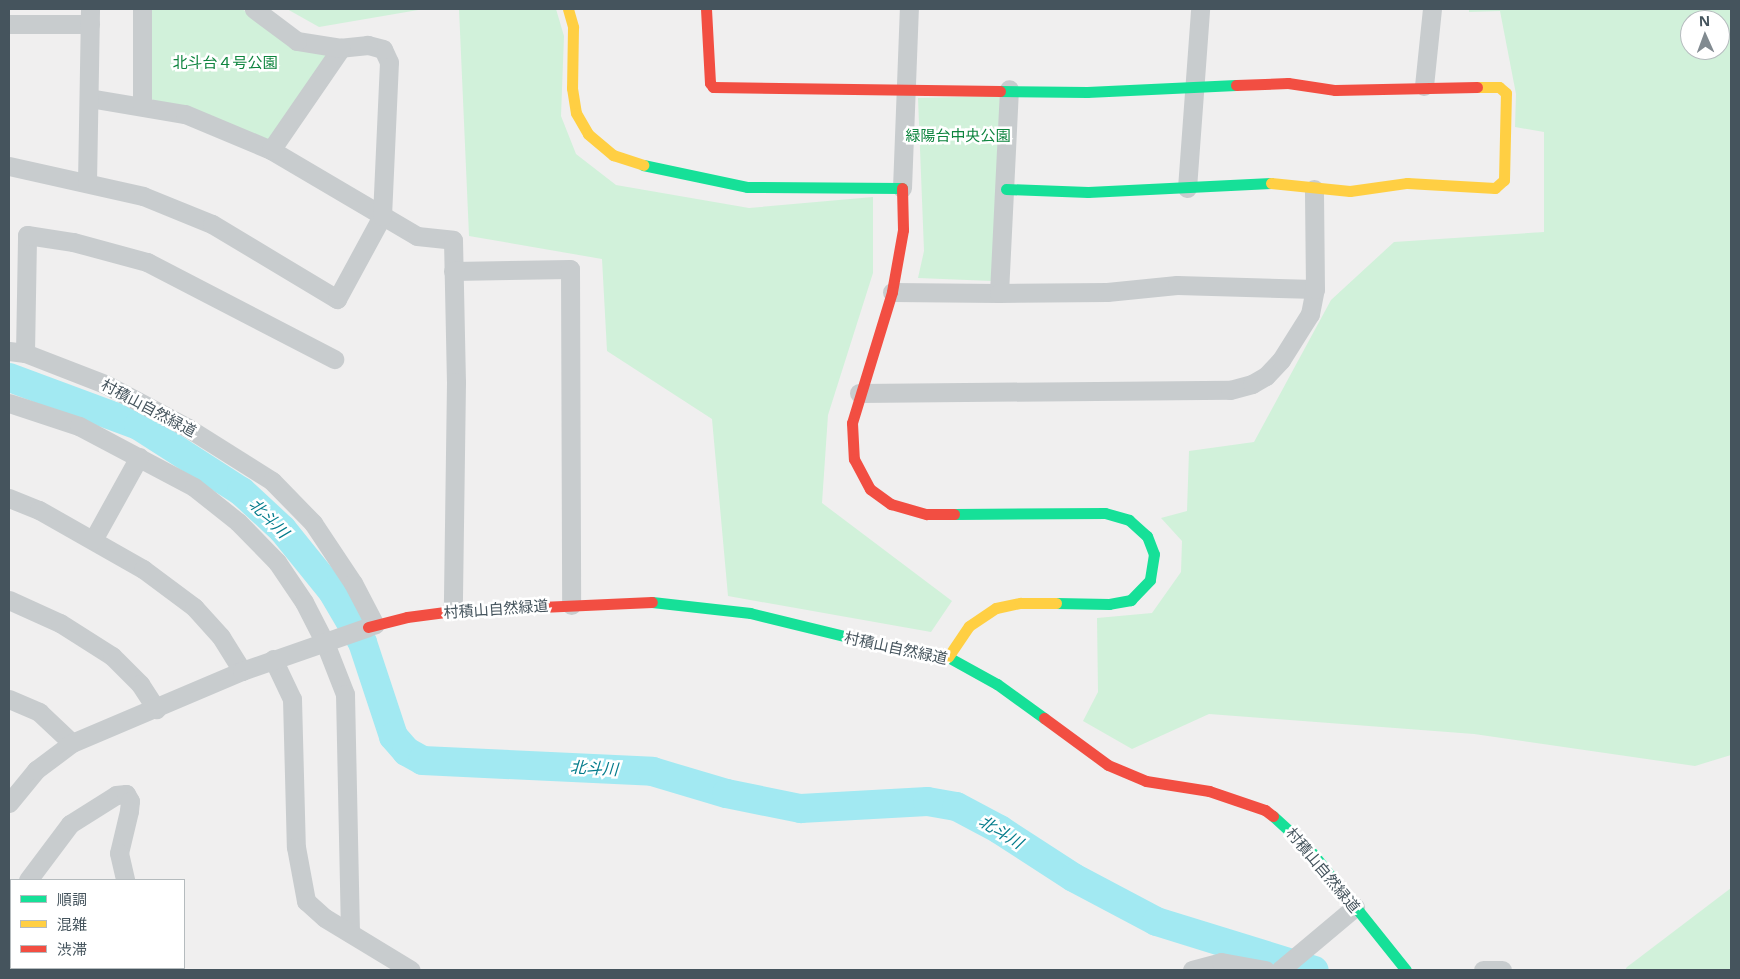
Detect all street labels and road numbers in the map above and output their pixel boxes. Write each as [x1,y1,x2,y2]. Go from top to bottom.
street label: 村積山自然緑道 [98,375,200,441]
street label: 村積山自然緑道 [443,596,549,622]
street label: 村積山自然緑道 [843,628,949,668]
street label: 村積山自然緑道 [1282,824,1364,916]

